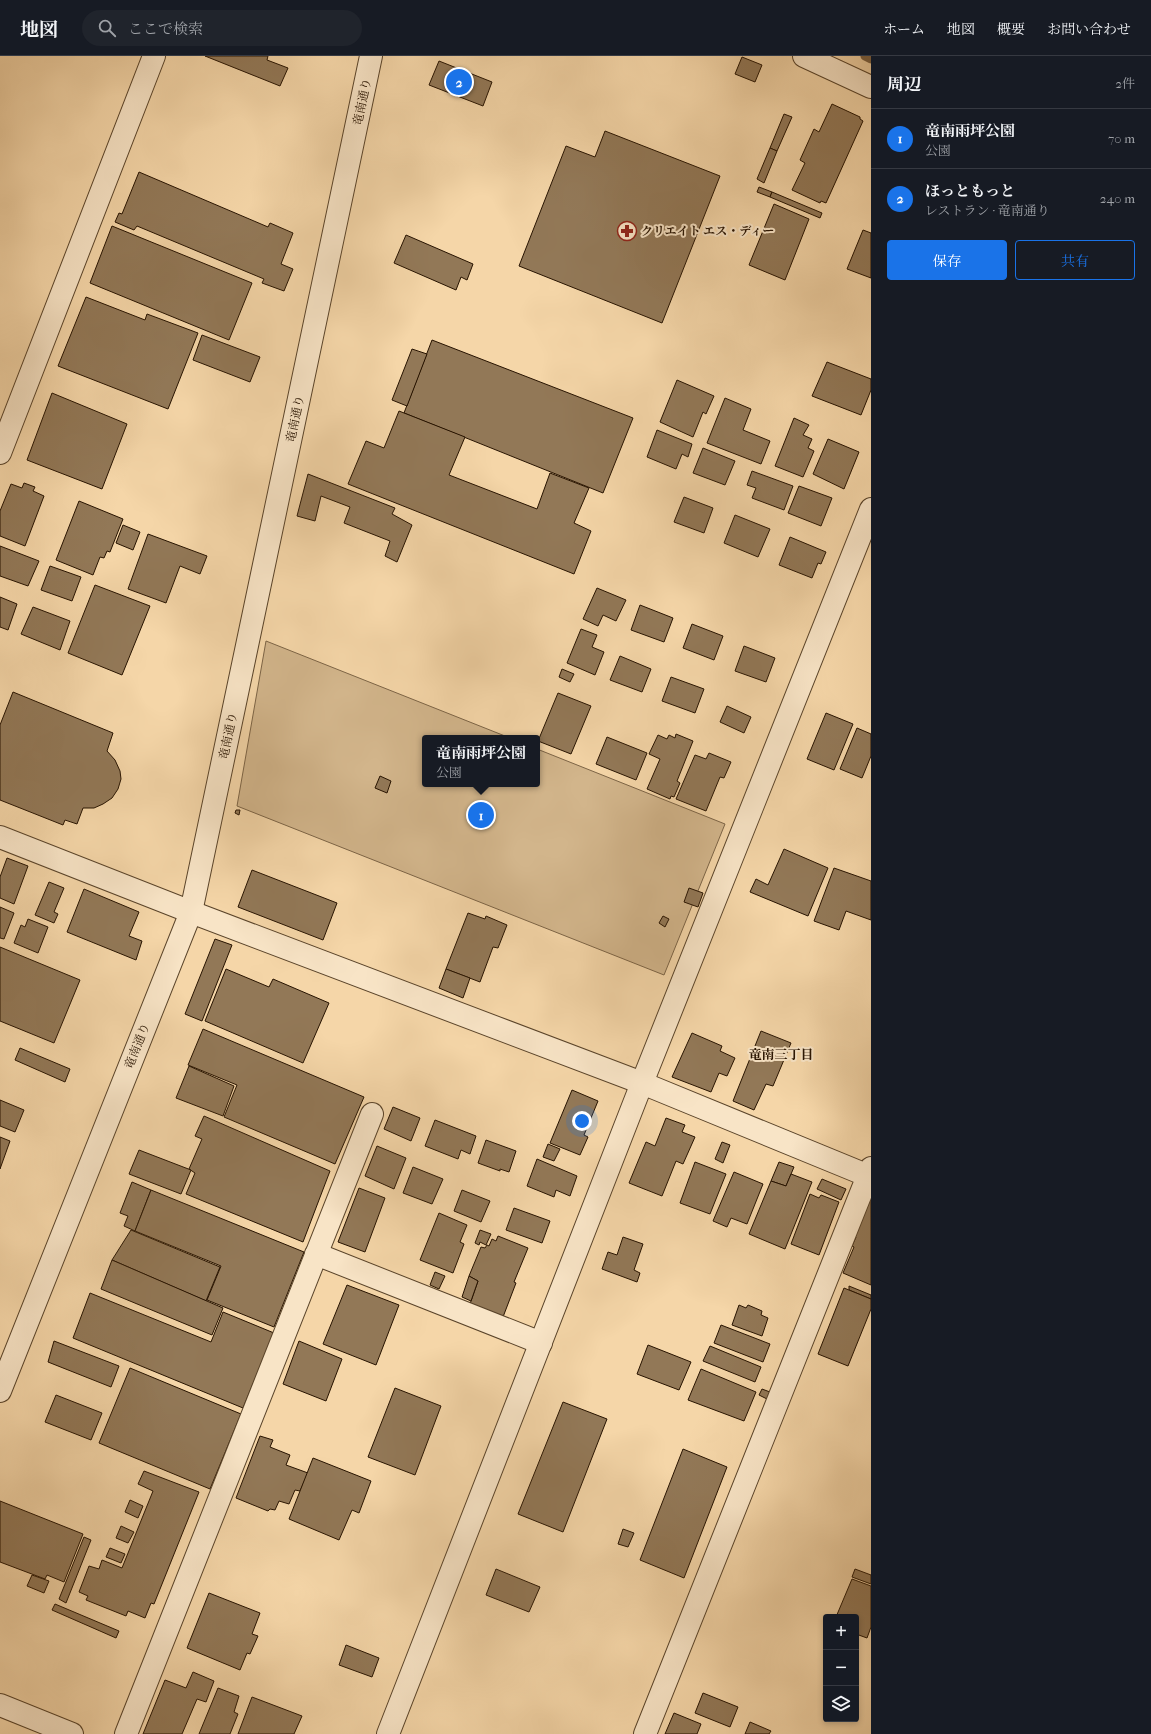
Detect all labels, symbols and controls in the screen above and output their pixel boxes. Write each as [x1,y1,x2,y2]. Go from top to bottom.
search box [82,10,362,46]
icon: search [96,17,118,39]
text: 地図 [20,19,58,41]
text: ここで検索 [128,20,203,38]
text: ホーム [883,21,925,38]
text: 地図 [947,21,975,38]
text: 概要 [997,21,1025,38]
text: お問い合わせ [1047,21,1131,38]
pin: 2 [446,67,472,97]
text: 周辺 [887,74,921,94]
text: 2件 [1115,76,1135,91]
street label: 竜南通り [350,77,374,127]
text: 竜南雨坪公園 [925,122,1015,140]
text: 1 [898,131,902,146]
text: 70 m [1108,131,1135,146]
text: 公園 [925,143,951,158]
text: ほっともっと [925,182,1015,200]
text: 2 [897,191,903,206]
text: 240 m [1100,191,1135,206]
text: レストラン · 竜南通り [925,203,1050,218]
pharmacy icon: クリエイト エス・ディー [616,220,638,242]
place label: クリエイト エス・ディー [641,224,774,238]
button: 保存 [887,240,1007,280]
button: 共有 [1015,240,1135,280]
street label: 竜南通り [283,394,307,444]
street label: 竜南通り [216,711,240,761]
popup [422,735,540,787]
text: 竜南雨坪公園 [436,744,526,762]
text: 公園 [436,765,462,780]
pin: 1 [468,800,494,830]
street label: 竜南通り [122,1021,152,1071]
district label: 竜南三丁目 [748,1047,814,1062]
your location [572,1111,592,1131]
map controls [823,1614,859,1722]
button: + [823,1614,859,1650]
button: − [823,1650,859,1686]
button: layers [823,1686,859,1722]

